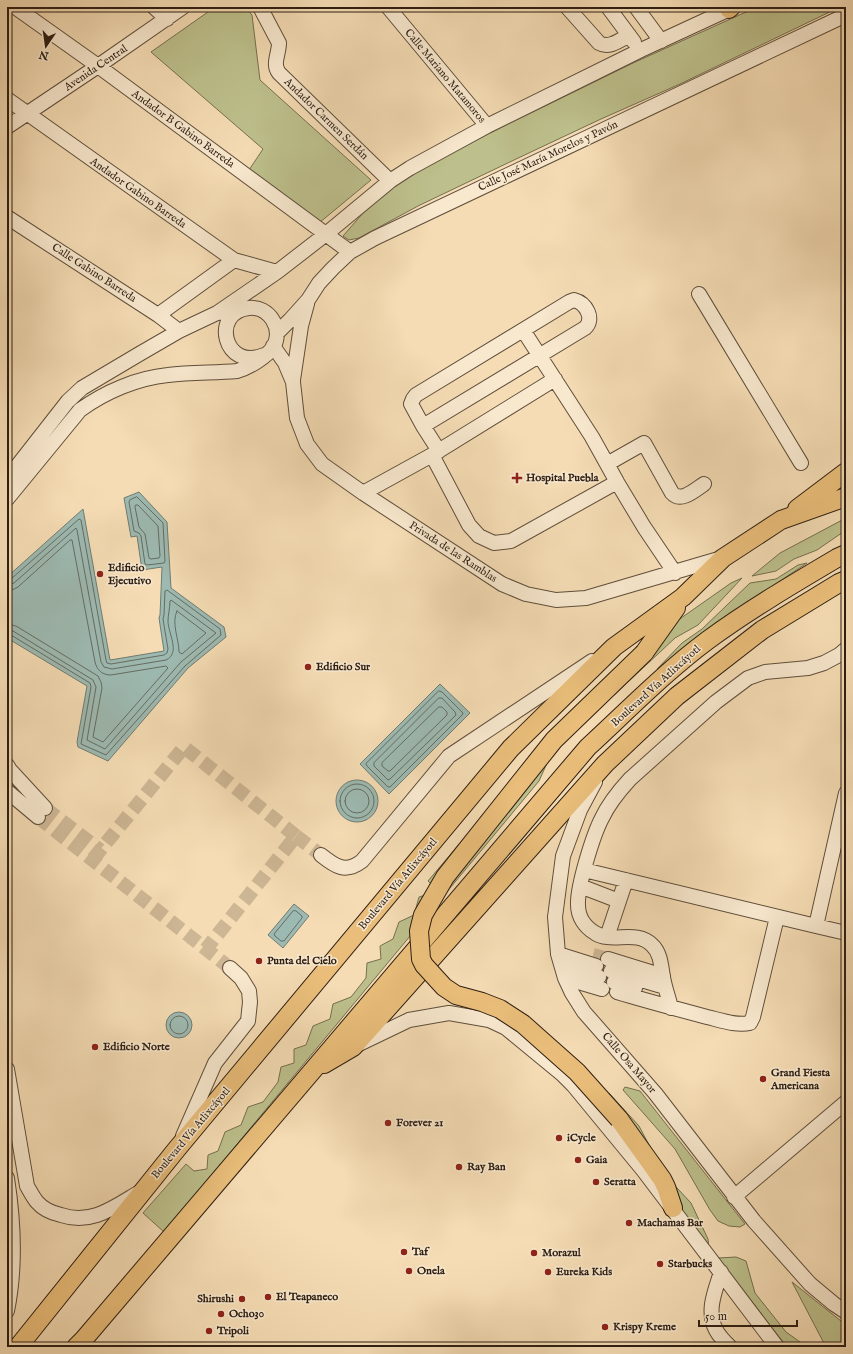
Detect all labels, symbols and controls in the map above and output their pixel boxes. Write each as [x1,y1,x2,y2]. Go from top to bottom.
north arrow [26,26,66,66]
street label: Calle Mariano Matamoros [401,26,489,126]
street label: Avenida Central [61,42,130,95]
text: N [37,47,51,63]
street label: Andador Carmen Serdán [280,74,371,163]
street label: Andador B Gabino Barreda [128,86,237,171]
street label: Calle José María Morelos y Pavón [476,117,620,195]
street label: Andador Gabino Barreda [86,154,189,232]
street label: Calle Gabino Barreda [49,240,139,306]
place label: Hospital Puebla [526,471,599,485]
marker: Hospital Puebla [511,472,523,484]
street label: Privada de las Ramblas [406,518,500,586]
place label: Edificio Ejecutivo [108,561,151,588]
marker: Edificio Ejecutivo [95,569,105,579]
street label: Boulevard Vía Atlixcáyotl [608,642,704,730]
place label: Edificio Sur [316,660,371,674]
marker: Edificio Sur [303,662,313,672]
street label: Boulevard Vía Atlixcáyotl [356,835,440,933]
place label: Punta del Cielo [267,954,337,968]
marker: Punta del Cielo [254,956,264,966]
street label: Calle Osa Mayor [599,1030,659,1096]
place label: Edificio Norte [103,1040,170,1054]
marker: Edificio Norte [90,1042,100,1052]
place label: Grand Fiesta Americana [770,1066,830,1093]
marker: Grand Fiesta Americana [758,1074,768,1084]
street label: Boulevard Vía Atlixcáyotl [149,1084,233,1182]
place label: Forever 21 [396,1116,443,1130]
marker: Forever 21 [383,1118,393,1128]
place label: iCycle [567,1131,596,1145]
marker: iCycle [554,1133,564,1143]
place label: Gaia [586,1153,607,1167]
marker: Gaia [573,1155,583,1165]
place label: Ray Ban [467,1160,506,1174]
marker: Ray Ban [454,1162,464,1172]
place label: Seratta [604,1175,636,1189]
marker: Seratta [591,1177,601,1187]
place label: Machamas Bar [637,1216,704,1230]
marker: Machamas Bar [624,1218,634,1228]
place label: Taf [411,1245,430,1259]
place label: Morazul [542,1246,582,1260]
marker: Taf [399,1247,409,1257]
marker: Morazul [529,1248,539,1258]
place label: Starbucks [668,1257,712,1271]
marker: Starbucks [655,1259,665,1269]
place label: Onela [417,1264,445,1278]
place label: Eureka Kids [556,1265,612,1279]
marker: Onela [404,1266,414,1276]
marker: Eureka Kids [543,1267,553,1277]
place label: El Teapaneco [276,1290,338,1304]
place label: Shirushi [197,1292,234,1306]
marker: El Teapaneco [263,1292,273,1302]
marker: Shirushi [237,1294,247,1304]
scale bar [699,1302,797,1328]
place label: Ocho30 [229,1307,265,1321]
marker: Ocho30 [216,1309,226,1319]
text: 50 m [705,1309,727,1324]
place label: Krispy Kreme [613,1320,676,1334]
marker: Krispy Kreme [600,1322,610,1332]
place label: Tripoli [216,1324,249,1338]
marker: Tripoli [204,1326,214,1336]

